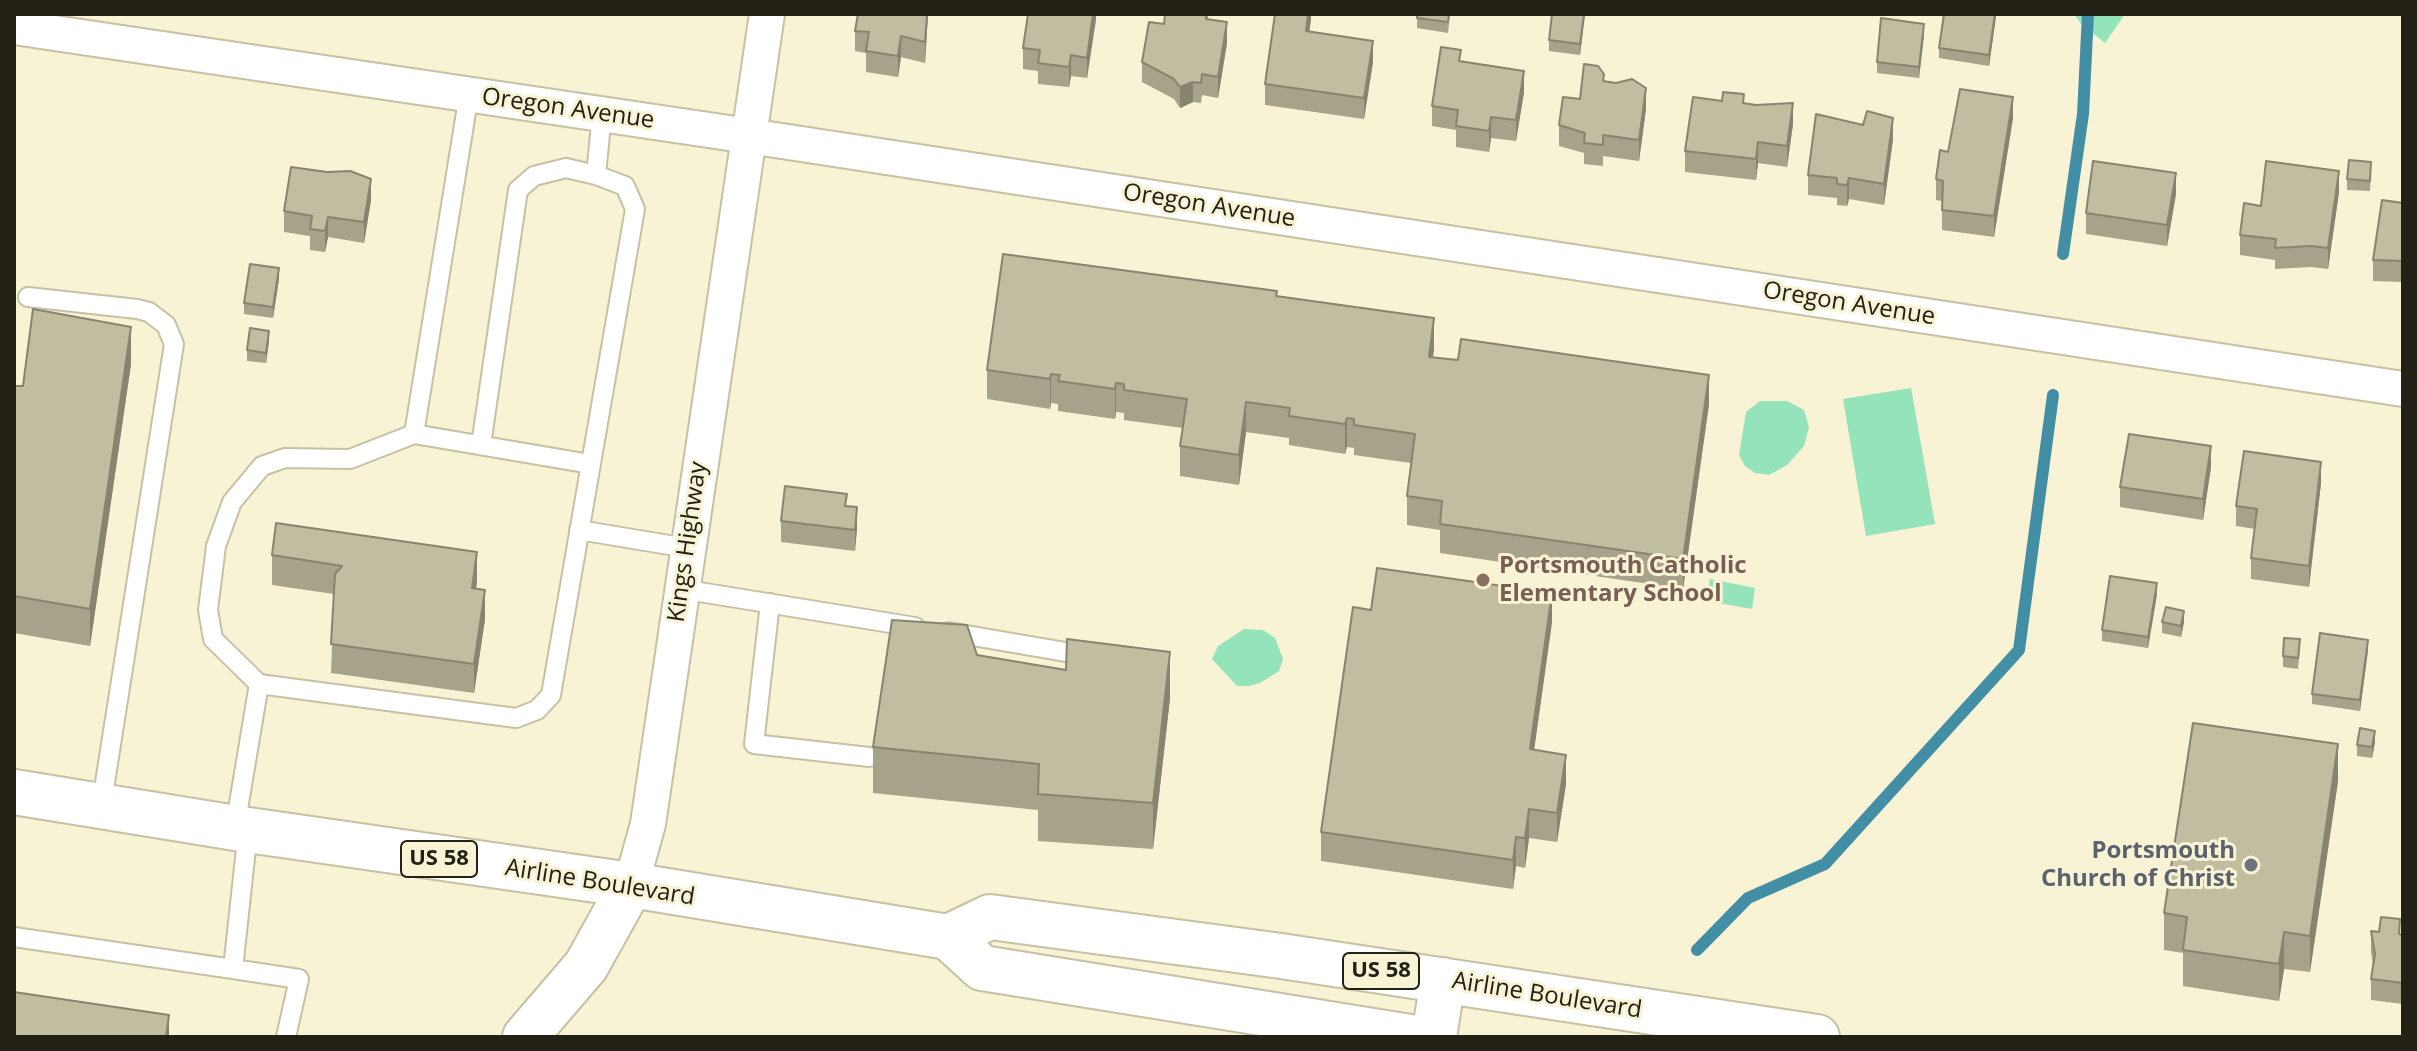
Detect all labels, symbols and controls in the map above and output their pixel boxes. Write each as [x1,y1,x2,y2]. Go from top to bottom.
street label: Oregon Avenue [480,83,656,135]
street label: Oregon Avenue [1121,178,1297,234]
street label: Oregon Avenue [1761,276,1937,332]
street label: Kings Highway [662,460,714,624]
place label: Portsmouth Catholic Elementary School [1499,552,1747,608]
marker: Portsmouth Catholic Elementary School [1474,571,1492,589]
place label: Portsmouth Church of Christ [2041,837,2235,893]
road number: US 58 [401,841,477,877]
street label: Airline Boulevard [503,854,697,912]
marker: Portsmouth Church of Christ [2242,856,2260,874]
road number: US 58 [1343,953,1419,989]
street label: Airline Boulevard [1450,967,1644,1025]

